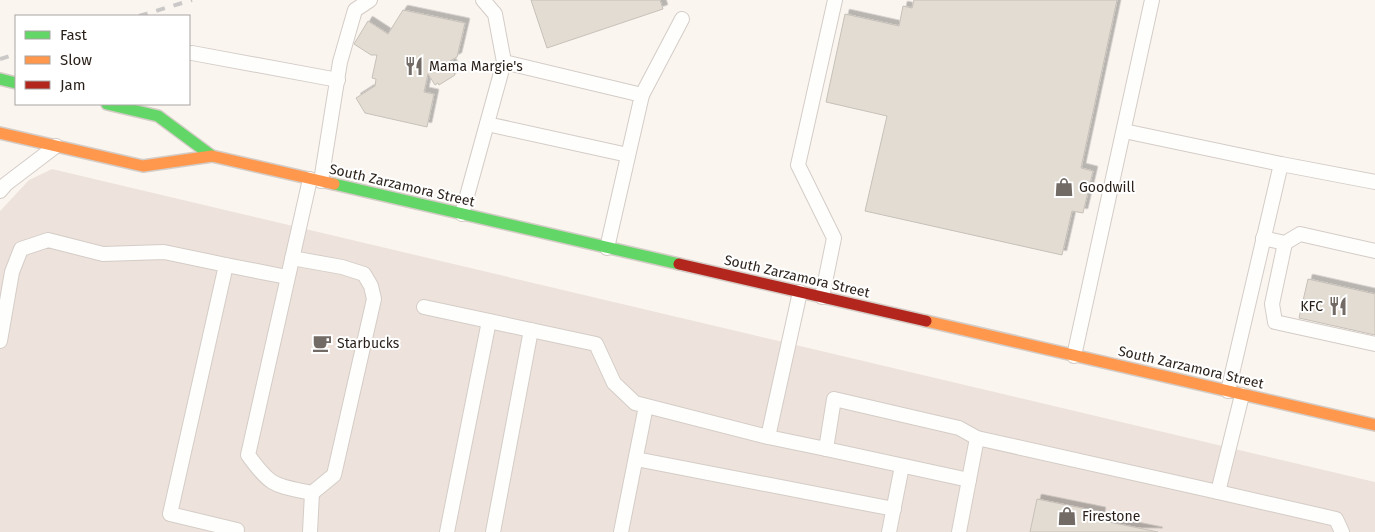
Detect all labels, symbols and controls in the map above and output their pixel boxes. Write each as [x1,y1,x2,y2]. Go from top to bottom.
legend [15,15,190,105]
text: Fast [60,26,87,44]
text: Slow [60,51,92,69]
restaurant icon: Mama Margie's [403,55,425,77]
place label: Mama Margie's [429,58,523,75]
text: Jam [60,76,86,94]
street label: South Zarzamora Street [327,160,477,211]
shop icon: Goodwill [1053,176,1075,198]
place label: Goodwill [1079,179,1135,196]
street label: South Zarzamora Street [722,251,872,302]
restaurant icon: KFC [1327,295,1349,317]
place label: KFC [1300,298,1323,315]
cafe icon: Starbucks [311,332,333,354]
place label: Starbucks [337,335,400,352]
street label: South Zarzamora Street [1116,342,1266,393]
shop icon: Firestone [1056,505,1078,527]
place label: Firestone [1082,508,1140,525]

